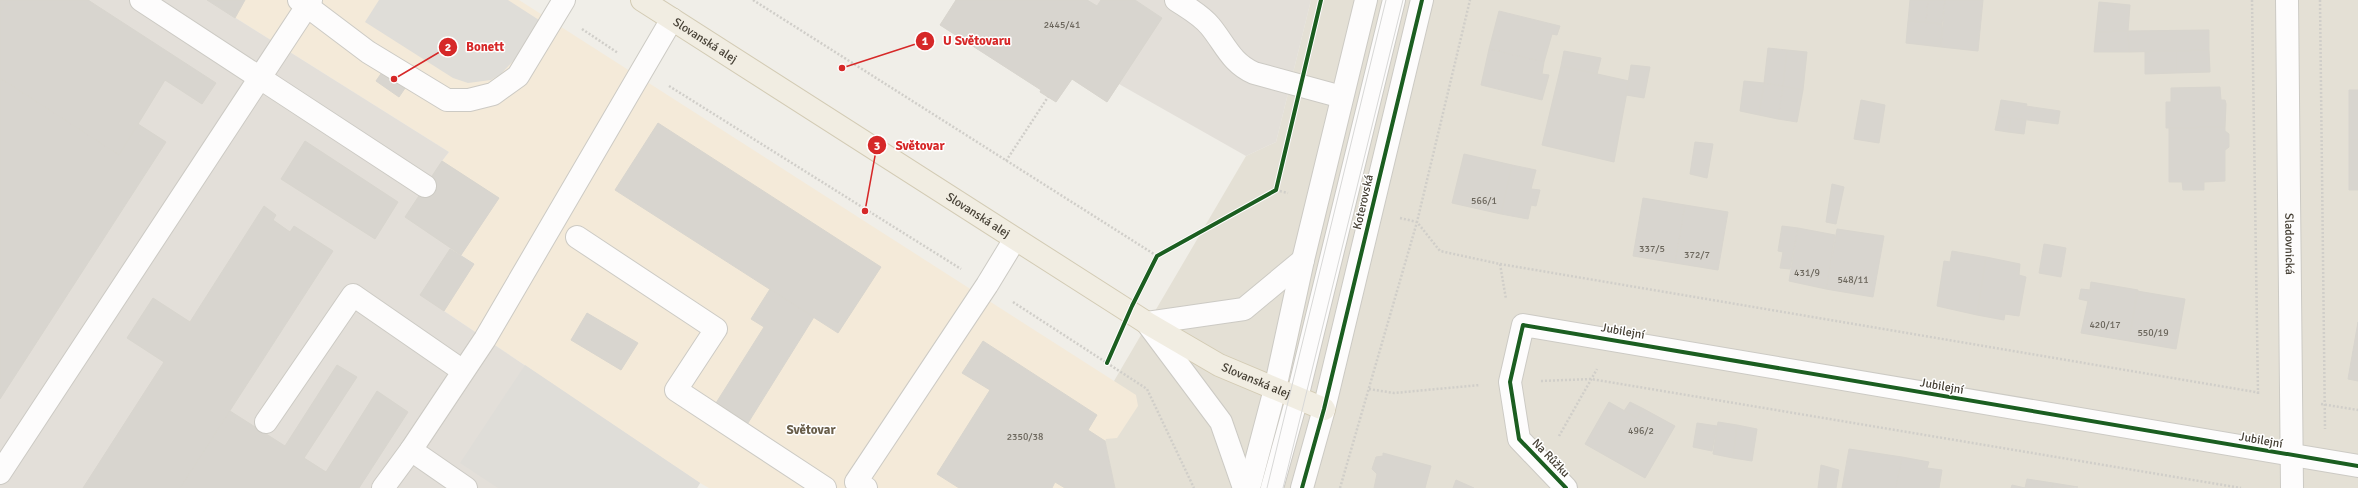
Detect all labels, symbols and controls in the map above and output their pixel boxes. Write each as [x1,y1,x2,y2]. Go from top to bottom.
street label: Slovanská alej [670,15,740,67]
house number: 2445/41 [1044,19,1080,31]
callout: U Světovaru [915,28,1019,53]
text: U Světovaru [943,33,1011,49]
callout: Bonett [438,34,512,59]
text: 1 [922,34,929,49]
text: Bonett [466,39,504,55]
text: 2 [445,40,451,55]
callout: Světovar [867,133,952,158]
text: Světovar [895,138,945,154]
text: 3 [874,139,880,154]
street label: Koterovská [1350,173,1377,231]
street label: Slovanská alej [943,189,1013,241]
house number: 566/1 [1471,195,1497,207]
street label: Sladovnická [2281,213,2297,275]
house number: 337/5 [1639,243,1665,255]
house number: 372/7 [1684,249,1710,261]
house number: 431/9 [1794,267,1820,279]
house number: 548/11 [1837,274,1869,286]
house number: 420/17 [2089,319,2121,331]
street label: Jubilejní [1600,320,1647,343]
house number: 550/19 [2137,327,2169,339]
street label: Slovanská alej [1219,360,1293,402]
street label: Jubilejní [1919,375,1966,398]
district label: Světovar [786,422,836,438]
house number: 496/2 [1628,425,1654,437]
street label: Jubilejní [2238,429,2285,452]
house number: 2350/38 [1007,431,1043,443]
street label: Na Růžku [1529,436,1573,481]

